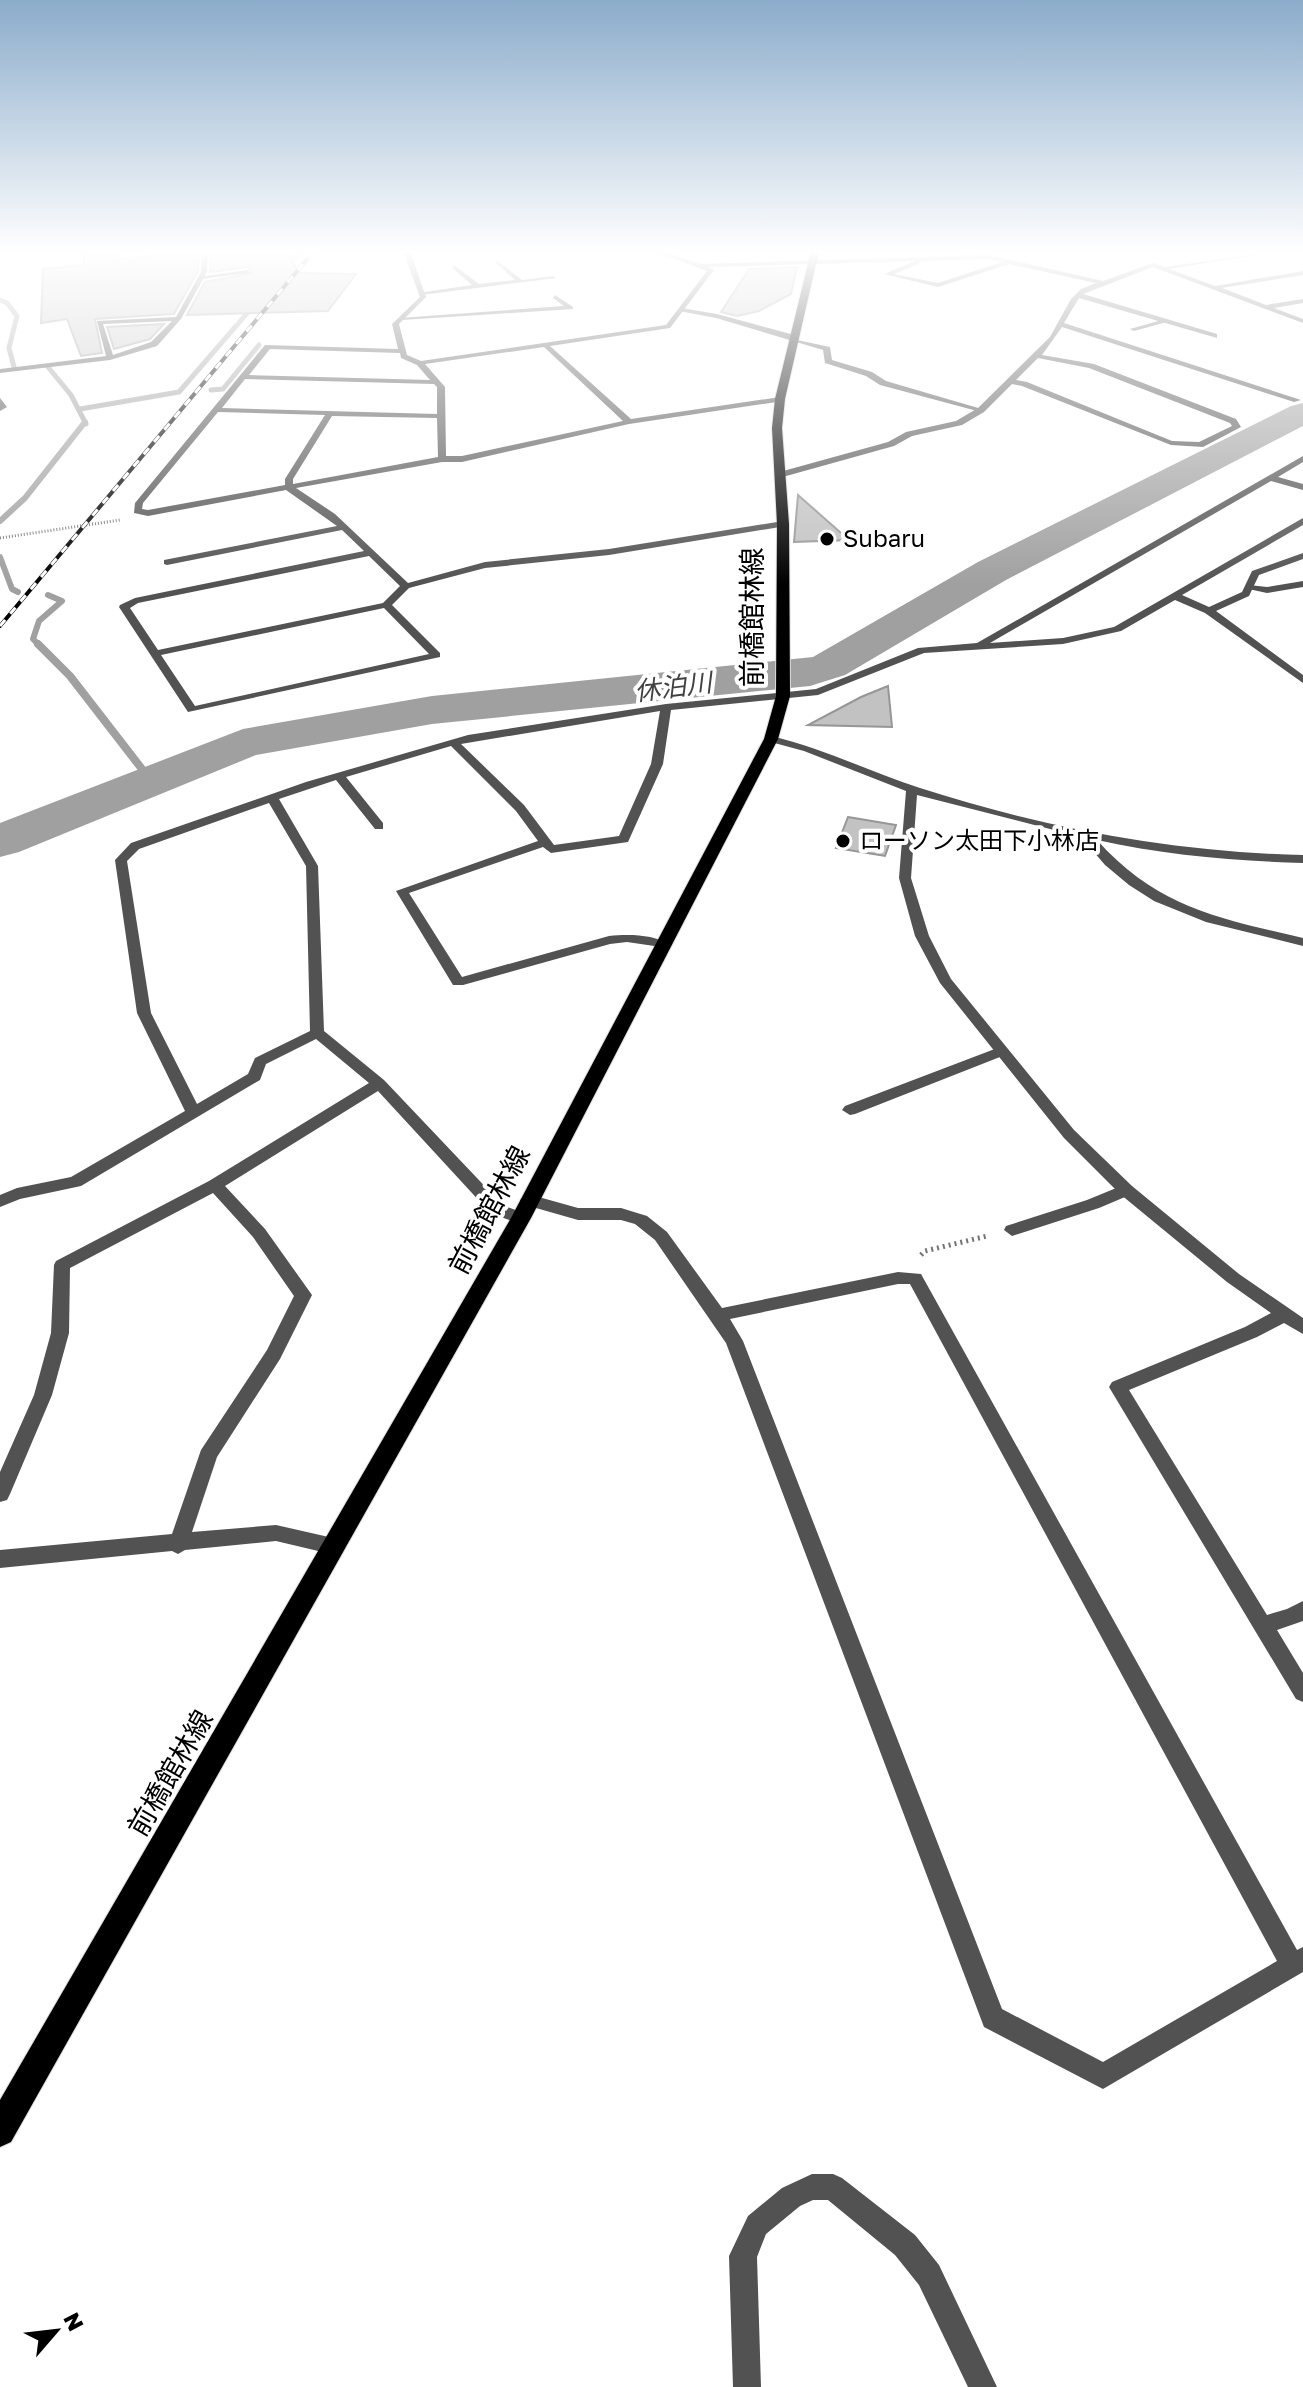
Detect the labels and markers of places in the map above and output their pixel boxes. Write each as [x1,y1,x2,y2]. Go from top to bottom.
place label: Subaru [843,523,925,552]
marker: Subaru [818,530,836,548]
place label: ローソン太田下小林店 [859,825,1099,854]
marker: ローソン太田下小林店 [834,832,852,850]

